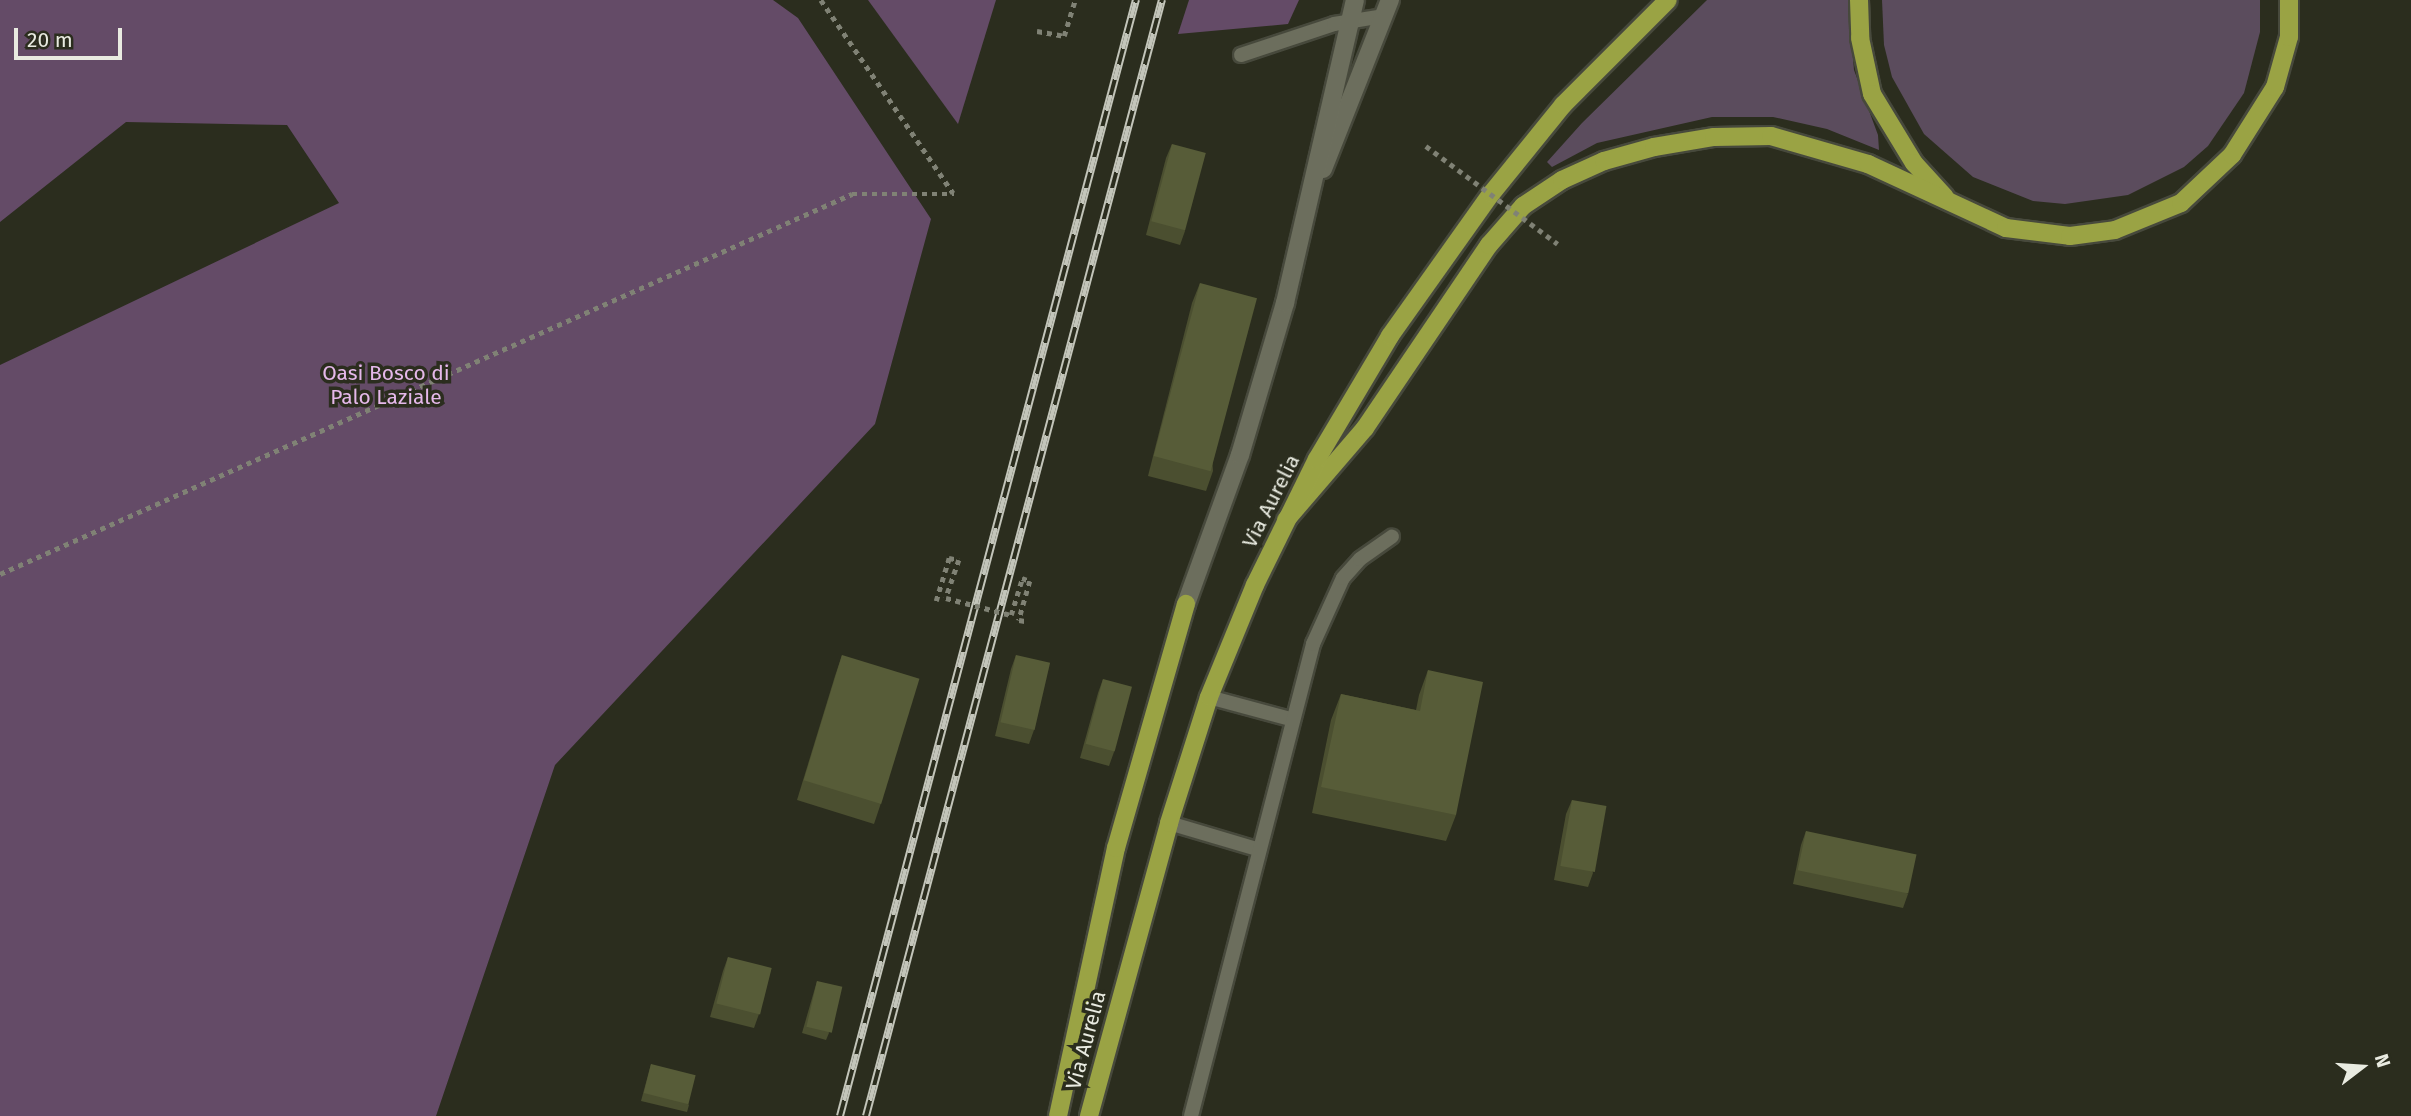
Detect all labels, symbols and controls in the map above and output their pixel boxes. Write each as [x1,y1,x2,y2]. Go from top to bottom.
scale bar [18,14,126,58]
text: 20 m [27,27,73,53]
park label: Oasi Bosco di Palo Laziale [322,360,450,410]
street label: Via Aurelia [1237,450,1305,552]
street label: Via Aurelia [1061,988,1111,1092]
north arrow [2327,1032,2397,1102]
text: N [2370,1051,2395,1070]

